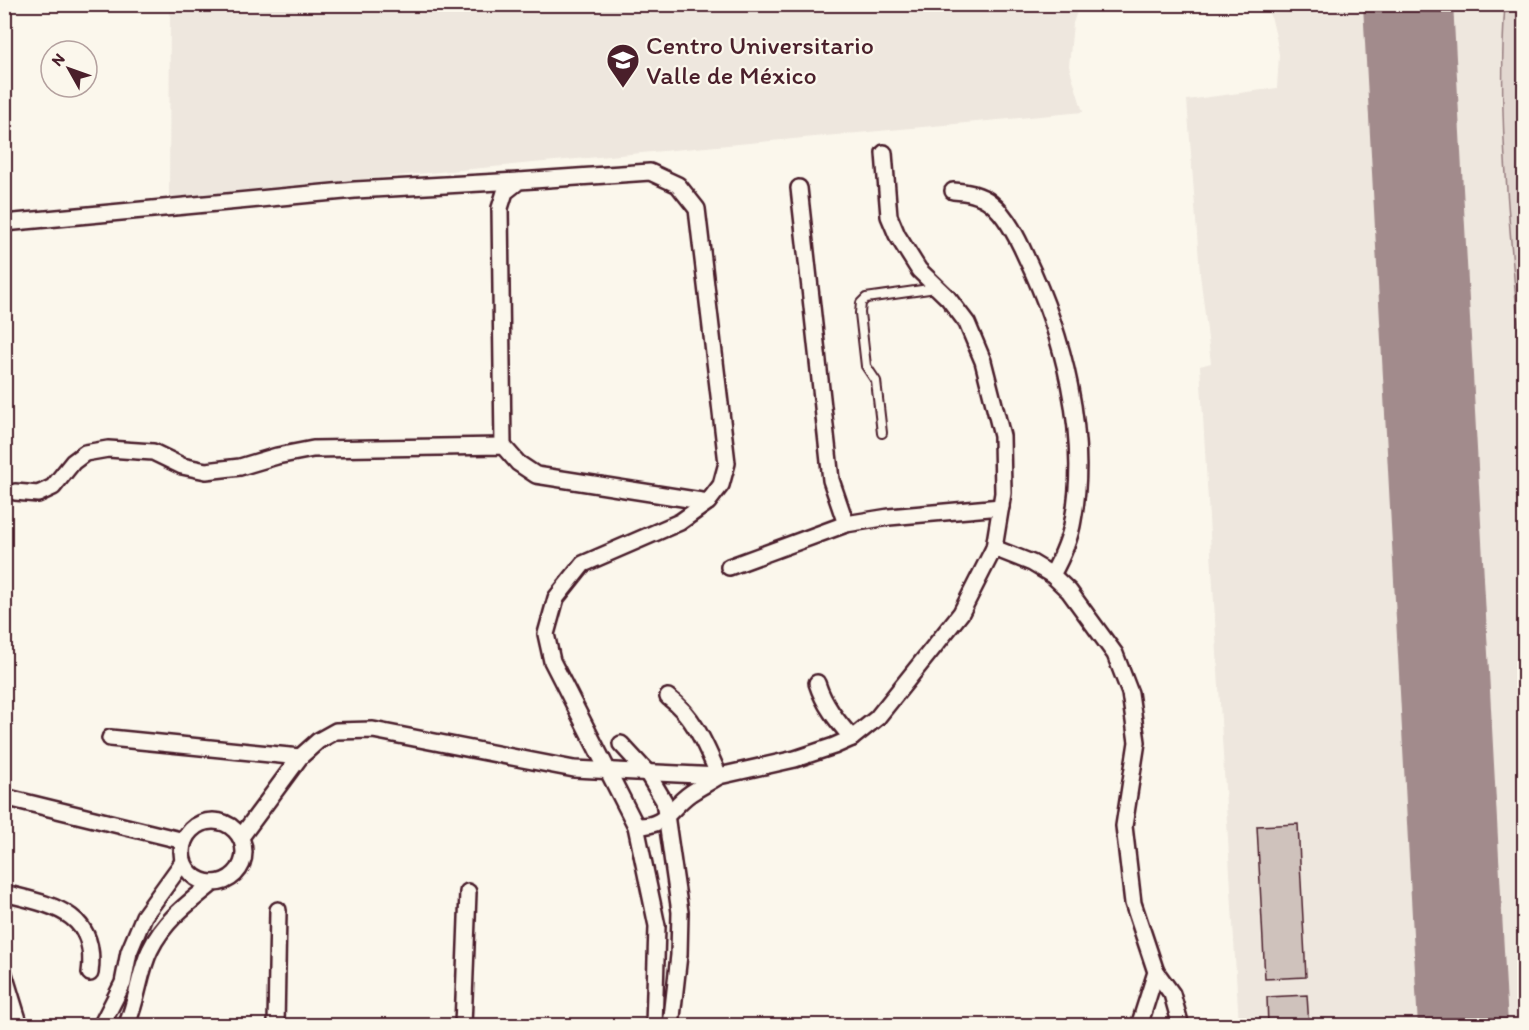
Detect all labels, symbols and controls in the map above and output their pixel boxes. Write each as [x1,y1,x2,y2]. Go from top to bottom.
place label: Centro Universitario Valle de México [646,29,874,91]
north arrow [39,39,99,99]
school or university icon: Centro Universitario Valle de México [605,42,641,89]
text: N [47,49,69,70]

